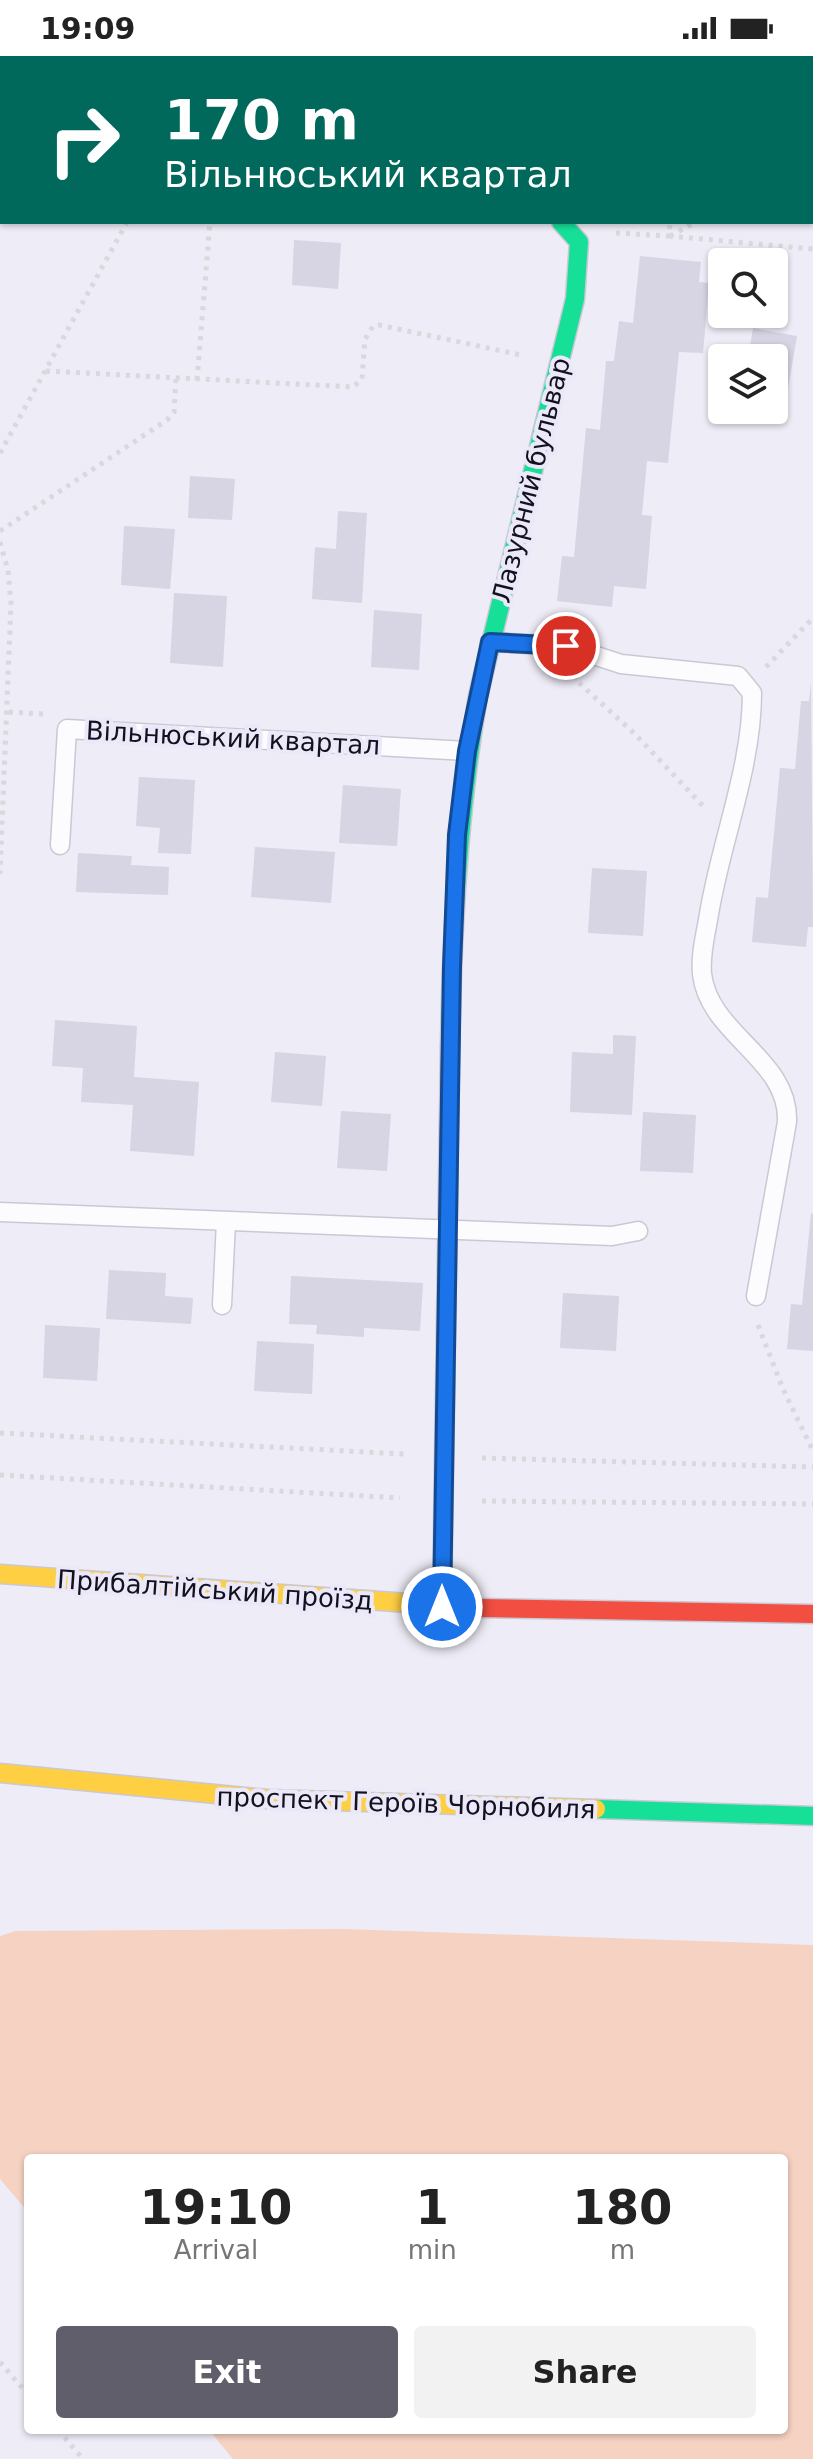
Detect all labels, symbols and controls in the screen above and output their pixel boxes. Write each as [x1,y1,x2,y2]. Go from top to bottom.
text: 19:09 [40,11,136,46]
text: 170 m [164,87,359,152]
icon: right [32,88,136,192]
text: Вільнюський квартал [164,154,572,195]
map controls [708,248,788,424]
button: search [708,248,788,328]
button: layers [708,344,788,424]
street label: Лазурний бульвар [486,354,576,606]
pin [532,612,600,680]
icon: arrive [544,624,588,668]
street label: Вільнюський квартал [85,715,381,761]
street label: Прибалтійський проїзд [56,1564,374,1616]
position arrow [400,1565,484,1649]
street label: проспект Героїв Чорнобиля [216,1781,596,1825]
text: 19:10 [139,2179,292,2235]
text: 1 [416,2179,449,2235]
text: 180 [572,2179,672,2235]
text: Arrival [174,2235,258,2265]
text: min [408,2235,457,2265]
text: m [610,2235,635,2265]
button: Exit [56,2326,398,2418]
button: Share [414,2326,756,2418]

